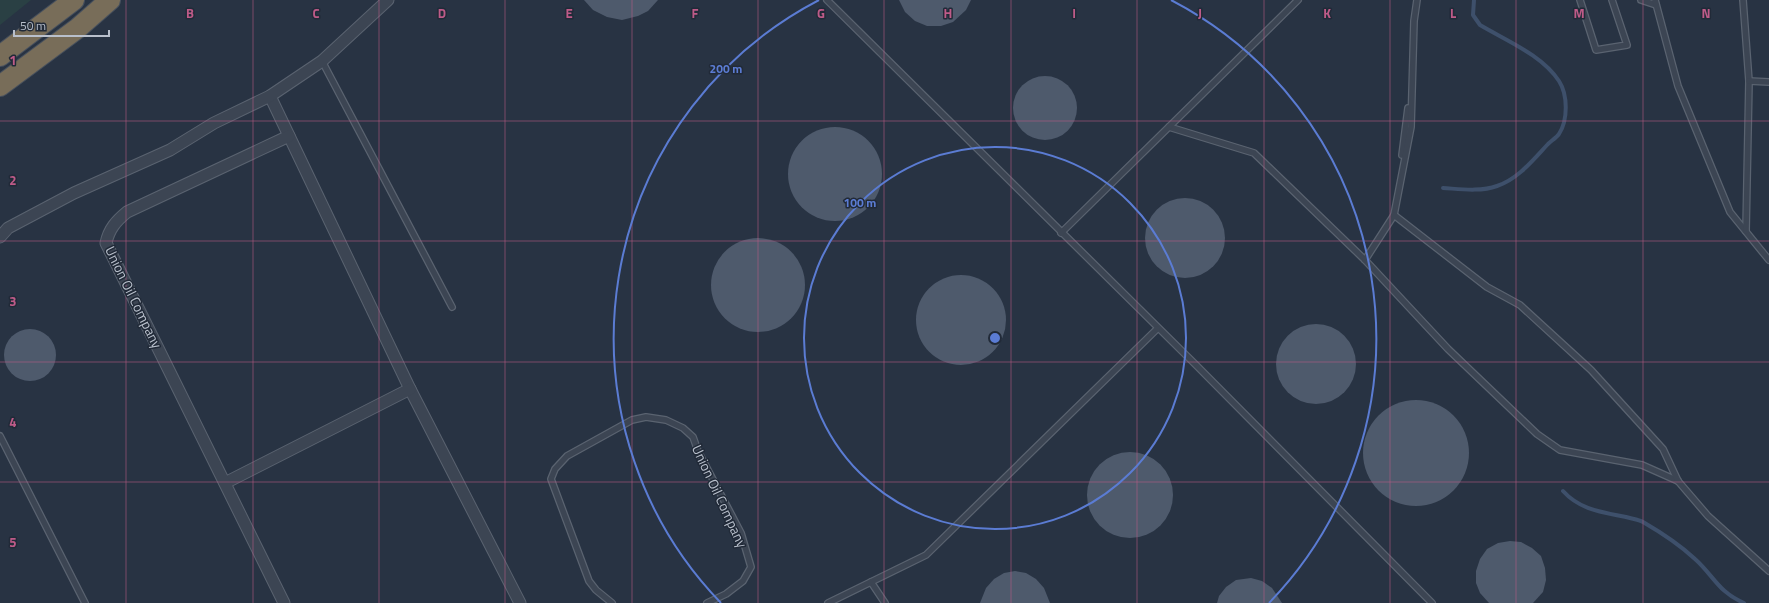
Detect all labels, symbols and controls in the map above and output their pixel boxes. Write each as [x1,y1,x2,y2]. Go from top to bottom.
text: B [186,3,194,23]
text: C [312,3,320,23]
text: D [438,3,446,23]
text: E [565,3,573,23]
text: F [692,3,699,23]
text: G [817,3,825,23]
text: H [944,3,952,23]
text: I [1072,3,1076,23]
text: J [1198,3,1202,23]
text: K [1323,3,1331,23]
text: L [1450,3,1456,23]
text: M [1573,3,1585,23]
text: N [1701,3,1711,23]
scale bar [14,12,109,38]
text: 50 m [20,16,46,35]
text: 1 [9,50,17,70]
text: 200 m [710,59,742,78]
text: 2 [9,170,17,190]
text: 100 m [844,193,876,212]
street label: Union Oil Company [100,242,168,352]
text: 3 [9,291,17,311]
centre of rings [988,331,1002,345]
text: 4 [9,412,17,432]
street label: Union Oil Company [687,441,753,551]
text: 5 [9,532,17,552]

